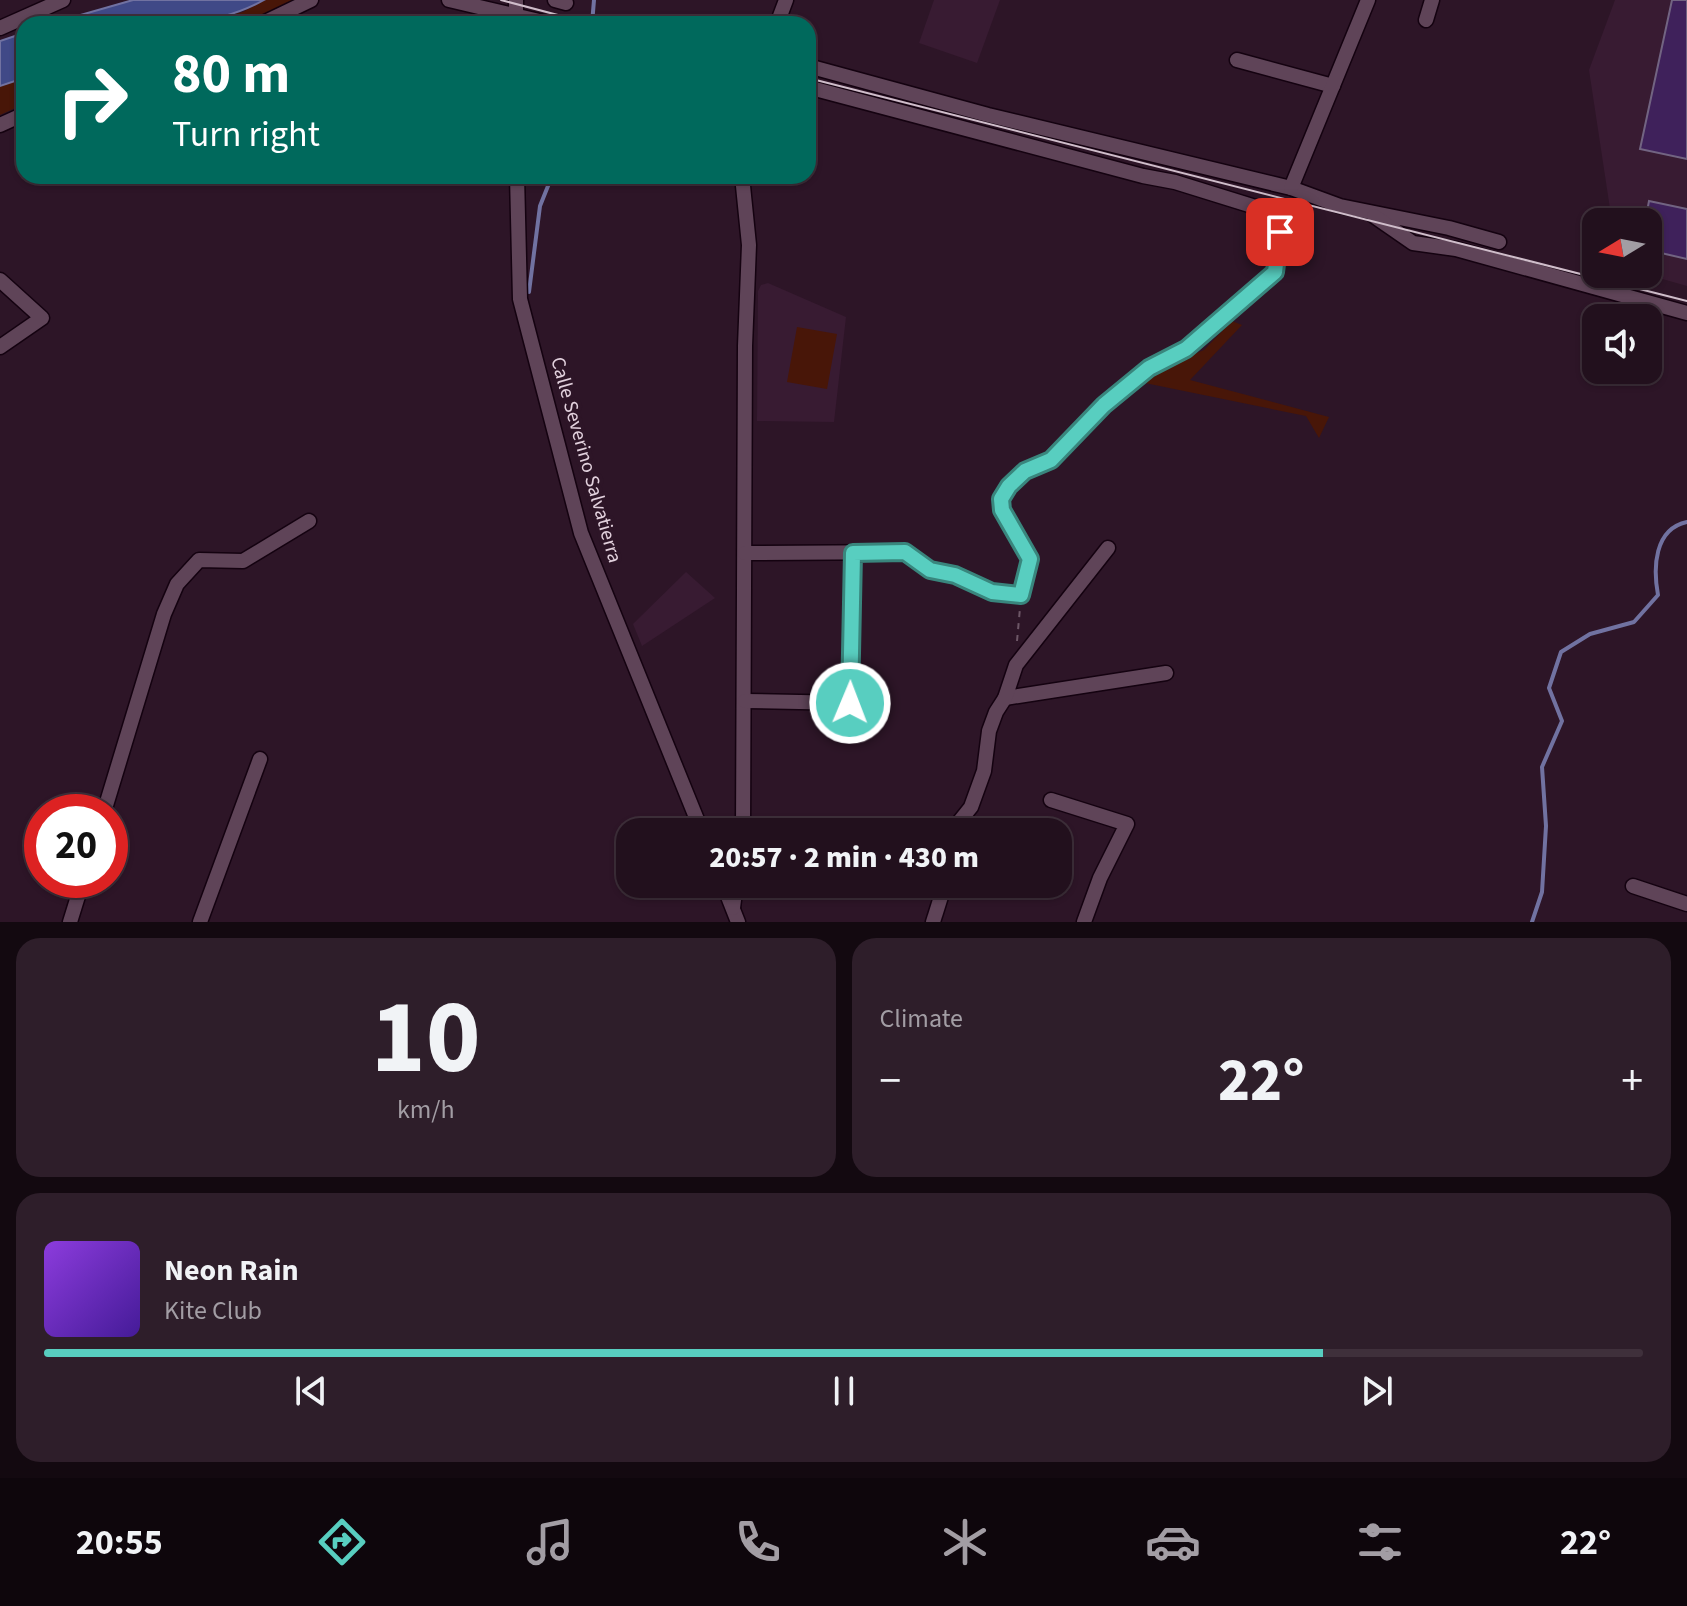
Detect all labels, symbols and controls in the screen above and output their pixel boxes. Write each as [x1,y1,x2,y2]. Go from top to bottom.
text: 80 m [172,35,290,114]
icon: right [40,48,144,152]
text: Turn right [172,109,320,160]
pin [1246,198,1314,266]
north arrow [1582,208,1662,288]
map controls [1582,208,1662,384]
icon: arrive [1258,210,1302,254]
button: sound [1582,304,1662,384]
street label: Calle Severino Salvatierra [543,354,629,566]
position arrow [808,661,892,745]
speed limit sign: 20 [24,794,128,898]
text: 20:57 · 2 min · 430 m [709,836,979,879]
text: 10 [371,965,481,1113]
text: Climate [880,1000,963,1037]
text: 22° [1218,1039,1304,1124]
text: − [880,1050,901,1113]
text: + [1621,1050,1643,1113]
text: km/h [397,1091,455,1128]
text: Neon Rain [164,1249,299,1292]
text: Kite Club [164,1292,262,1329]
icon: previous [289,1369,333,1413]
icon: pause [822,1369,866,1413]
icon: next [1355,1369,1399,1413]
icon: directions [314,1514,370,1570]
icon: music [522,1514,578,1570]
icon: phone [730,1514,786,1570]
icon: climate [937,1514,993,1570]
icon: car [1145,1514,1201,1570]
icon: filters [1352,1514,1408,1570]
text: 20:55 [76,1517,163,1568]
text: 22° [1560,1517,1611,1568]

